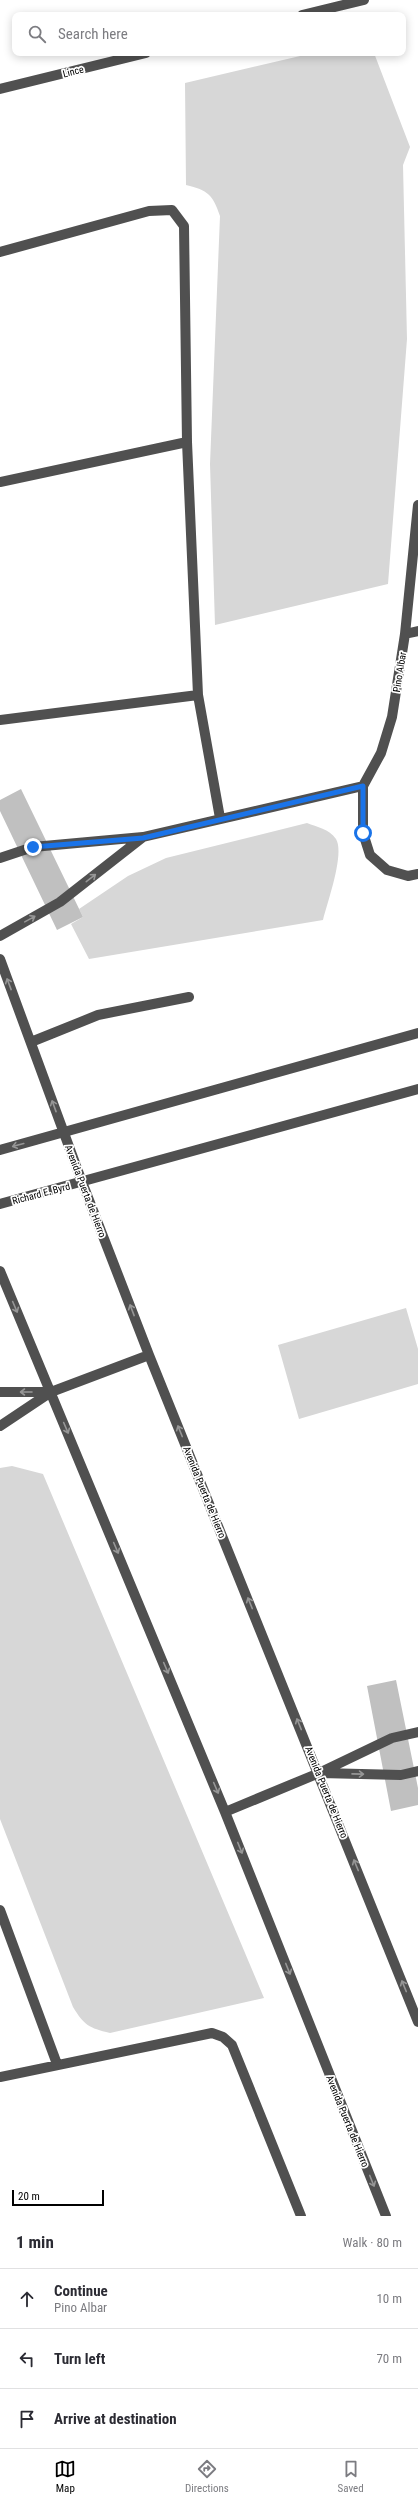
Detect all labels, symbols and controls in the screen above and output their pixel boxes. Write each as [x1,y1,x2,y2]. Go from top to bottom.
search box [12,12,406,56]
icon: search [26,23,48,45]
text: Search here [58,25,128,43]
street label: Lince [62,64,85,79]
street label: Pino Albar [391,651,408,693]
route start [354,824,372,842]
route end [24,838,42,856]
one-way arrow [86,874,97,882]
one-way arrow [24,914,36,922]
one-way arrow [5,978,13,990]
one-way arrow [50,1099,57,1112]
one-way arrow [12,1142,25,1149]
street label: Avenida Puerta de Hierro [63,1143,108,1239]
street label: Richard E. Byrd [11,1180,71,1206]
one-way arrow [12,1300,20,1312]
one-way arrow [127,1305,135,1317]
one-way arrow [20,1388,33,1396]
one-way arrow [63,1422,71,1434]
one-way arrow [176,1425,183,1437]
street label: Avenida Puerta de Hierro [181,1445,228,1540]
one-way arrow [113,1542,121,1554]
one-way arrow [246,1598,253,1610]
one-way arrow [163,1662,170,1674]
one-way arrow [295,1718,302,1730]
street label: Avenida Puerta de Hierro [303,1745,350,1840]
one-way arrow [351,1770,364,1777]
one-way arrow [212,1782,220,1794]
one-way arrow [236,1841,244,1853]
one-way arrow [351,1859,359,1871]
one-way arrow [284,1962,292,1974]
one-way arrow [399,1980,407,1992]
street label: Avenida Puerta de Hierro [324,2074,371,2169]
one-way arrow [369,2174,376,2186]
scale bar [12,2188,104,2207]
text: 20 m [18,2190,40,2203]
text: 1 min [16,2232,54,2252]
text: Walk · 80 m [342,2235,402,2250]
text: Continue [54,2282,108,2300]
icon: ahead [16,2288,38,2310]
text: 10 m [376,2291,402,2306]
text: Pino Albar [54,2300,107,2315]
icon: left [16,2348,38,2370]
text: Turn left [54,2350,105,2368]
text: 70 m [376,2351,402,2366]
icon: arrive [16,2408,38,2430]
text: Arrive at destination [54,2410,177,2428]
tab: Map [54,2458,76,2495]
tab: Directions [185,2458,229,2495]
tab: Saved [338,2458,364,2495]

